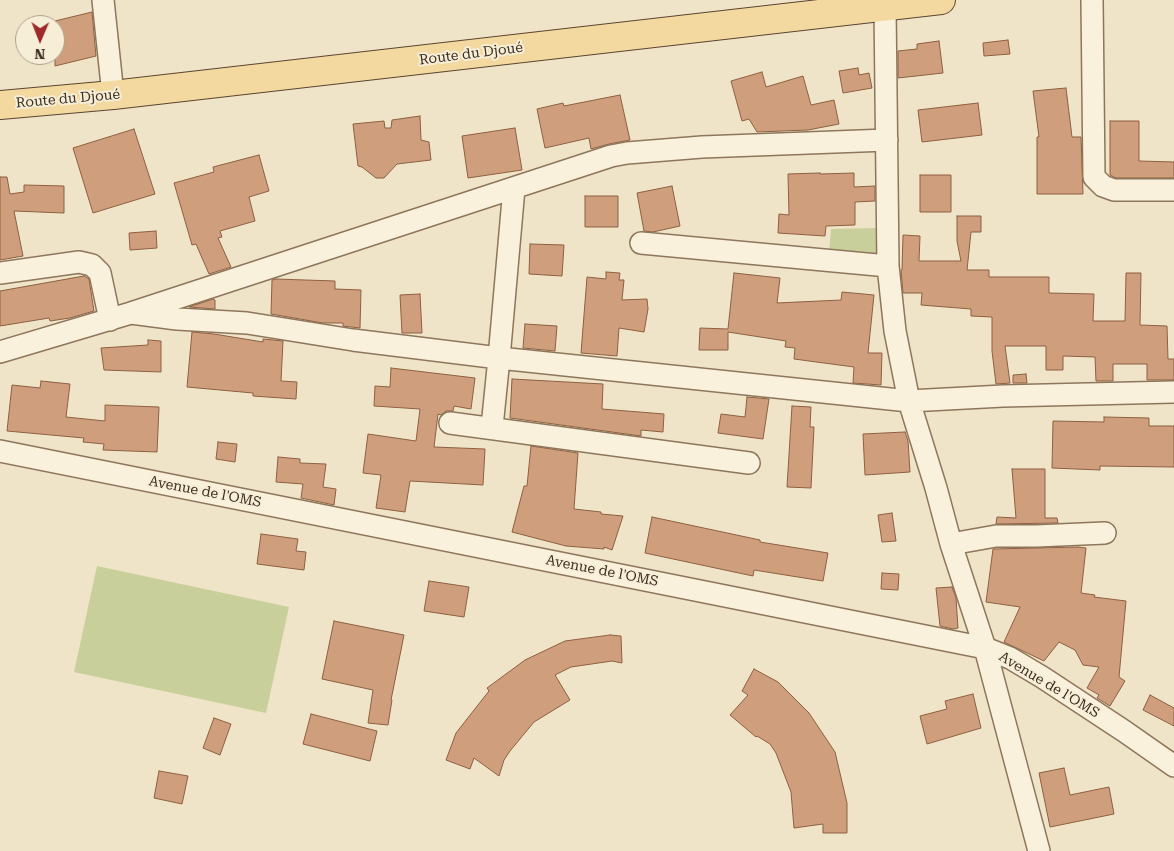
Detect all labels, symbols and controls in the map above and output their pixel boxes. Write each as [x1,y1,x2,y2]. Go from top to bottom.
north arrow [15,15,65,65]
street label: Route du Djoué [418,39,524,69]
text: N [34,46,45,62]
street label: Route du Djoué [15,86,121,112]
street label: Avenue de l'OMS [147,473,263,511]
street label: Avenue de l'OMS [544,552,660,590]
street label: Avenue de l'OMS [996,648,1102,722]

